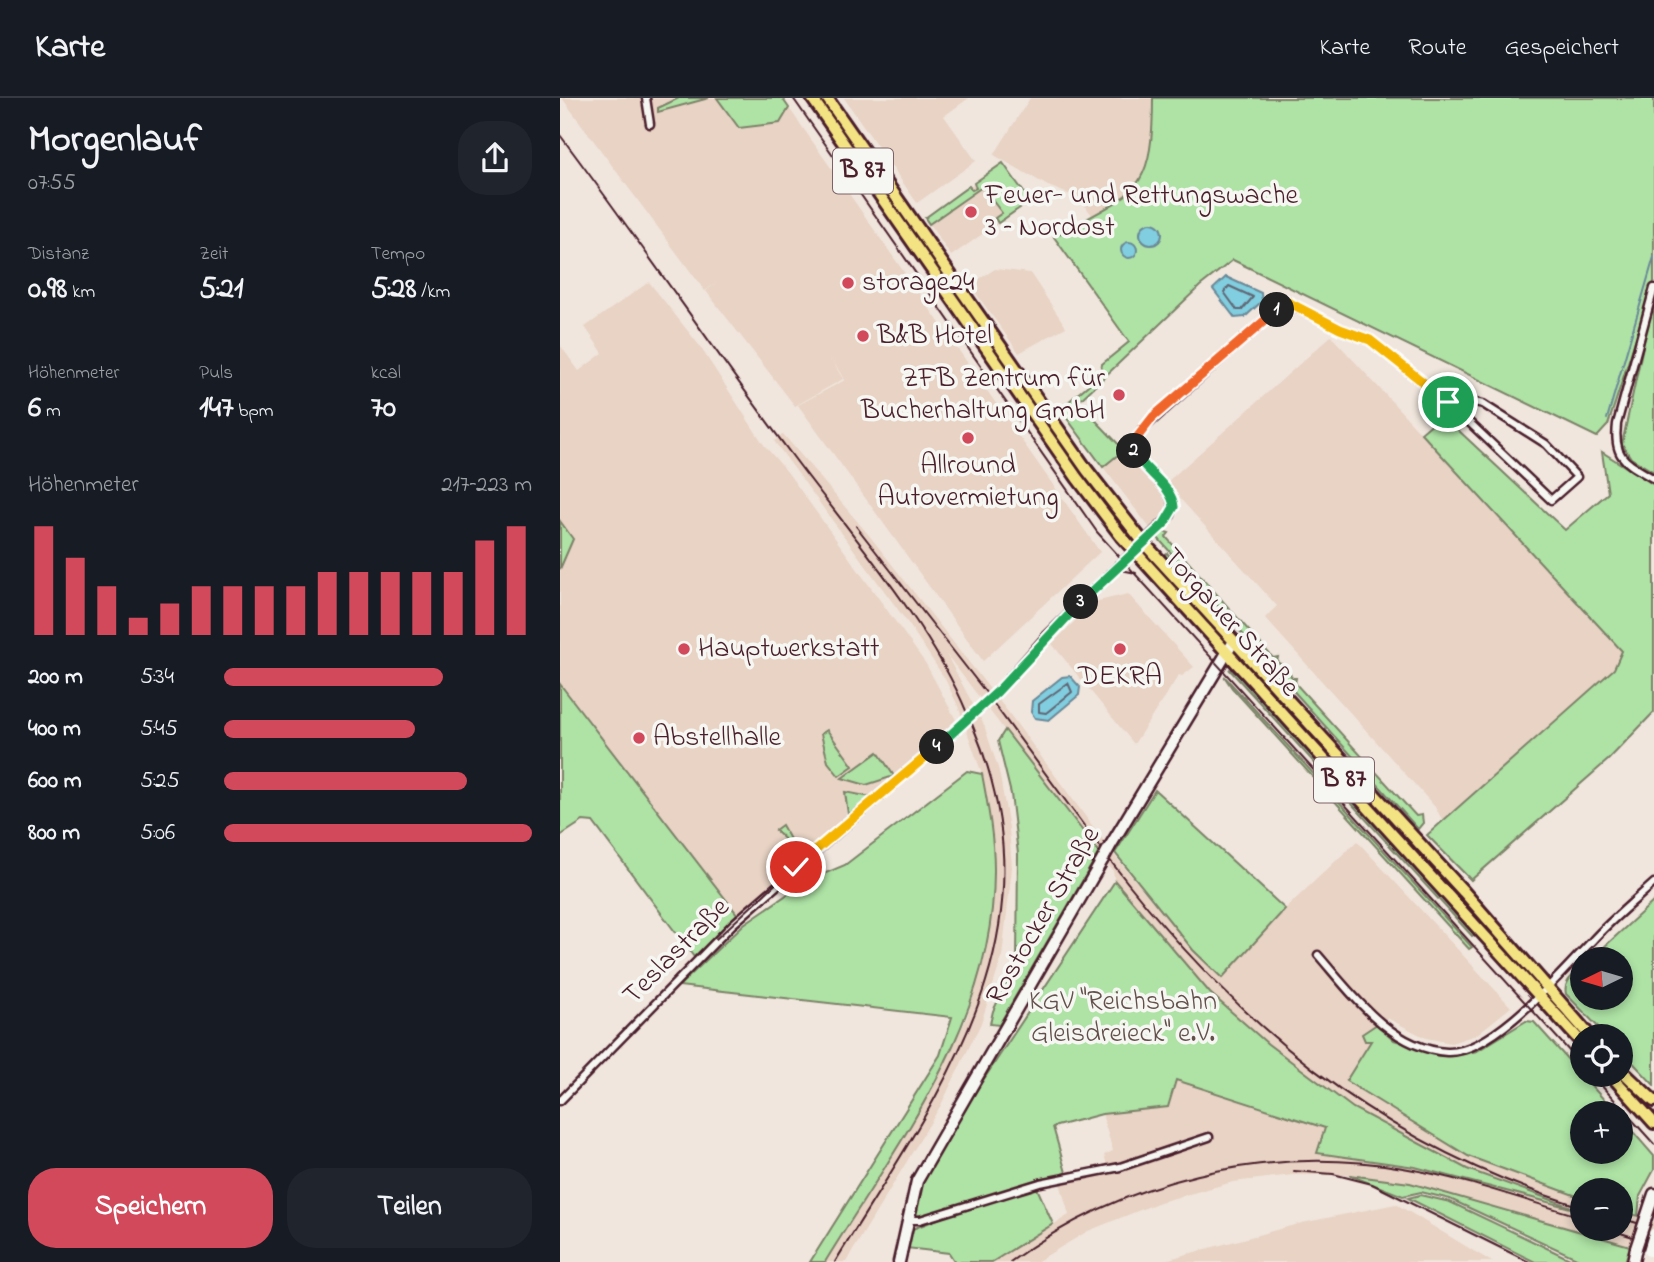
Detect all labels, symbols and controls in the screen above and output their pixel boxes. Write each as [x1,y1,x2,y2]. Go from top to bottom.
text: Karte [35,24,105,72]
text: Karte [1319,31,1370,66]
text: Route [1408,31,1467,66]
text: Gespeichert [1505,31,1619,66]
text: Morgenlauf [28,113,202,169]
button: share [458,121,532,195]
road number: B 87 [833,148,893,194]
text: 07:55 [28,167,76,200]
place label: Feuer- und Rettungswache 3 – Nordost [984,176,1298,249]
marker: Feuer- und Rettungswache 3 – Nordost [963,204,979,220]
text: Distanz [28,241,89,268]
text: Zeit [199,241,228,268]
text: Tempo [371,241,425,268]
place label: storage24 [862,263,975,304]
text: 0.98 [28,268,67,312]
text: 5:21 [199,268,244,312]
text: 5:28 [371,268,417,312]
marker: storage24 [840,275,856,291]
text: km [67,279,95,306]
text: /km [417,279,450,306]
pin: 1 [1260,292,1294,328]
text: 1 [1273,296,1280,323]
place label: B&B Hotel [876,316,992,357]
marker: B&B Hotel [855,328,871,344]
place label: ZFB Zentrum für Bucherhaltung GmbH [860,359,1105,432]
text: Höhenmeter [28,360,119,387]
text: Puls [199,360,233,387]
text: kcal [371,360,401,387]
pin [1418,372,1478,432]
icon: arrive [1429,383,1467,421]
text: 6 [28,387,41,431]
text: 147 [199,387,234,431]
text: 70 [371,387,396,431]
marker: ZFB Zentrum für Bucherhaltung GmbH [1111,387,1127,403]
text: m [41,398,61,425]
text: bpm [234,398,273,425]
marker: Allround Autovermietung [960,430,976,446]
pin: 2 [1116,434,1152,468]
text: 2 [1129,437,1138,464]
place label: Allround Autovermietung [877,446,1059,519]
text: Höhenmeter [28,469,139,502]
text: 217–223 m [441,469,532,502]
street label: Torgauer Straße [1152,539,1309,707]
pin: 3 [1064,584,1098,620]
text: 3 [1077,588,1084,615]
place label: Hauptwerkstatt [698,629,879,670]
marker: Hauptwerkstatt [676,641,692,657]
marker: DEKRA [1112,641,1128,657]
place label: DEKRA [1077,657,1162,698]
text: 200 m [28,661,83,694]
text: 5:34 [140,661,174,694]
text: 400 m [28,713,81,746]
text: 5:45 [140,713,178,746]
place label: Abstellhalle [653,718,781,759]
marker: Abstellhalle [631,730,647,746]
pin: 4 [920,730,954,764]
text: 4 [933,733,940,760]
road number: B 87 [1314,758,1374,802]
text: 600 m [28,765,82,798]
text: 5:25 [140,765,180,798]
text: 800 m [28,817,80,850]
text: 5:06 [140,817,175,850]
street label: Rostocker Straße [976,819,1112,1013]
pin [766,837,826,897]
icon: check [777,848,815,886]
street label: Teslastraße [614,889,740,1015]
north arrow [1570,947,1633,1010]
map controls [1570,947,1633,1241]
park label: KGV "Reichsbahn Gleisdreieck" e.V. [1029,982,1217,1055]
button: locate [1570,1024,1633,1087]
button: + [1570,1101,1633,1164]
button: Speichern [28,1168,273,1248]
button: Teilen [287,1168,532,1248]
button: − [1570,1178,1633,1241]

